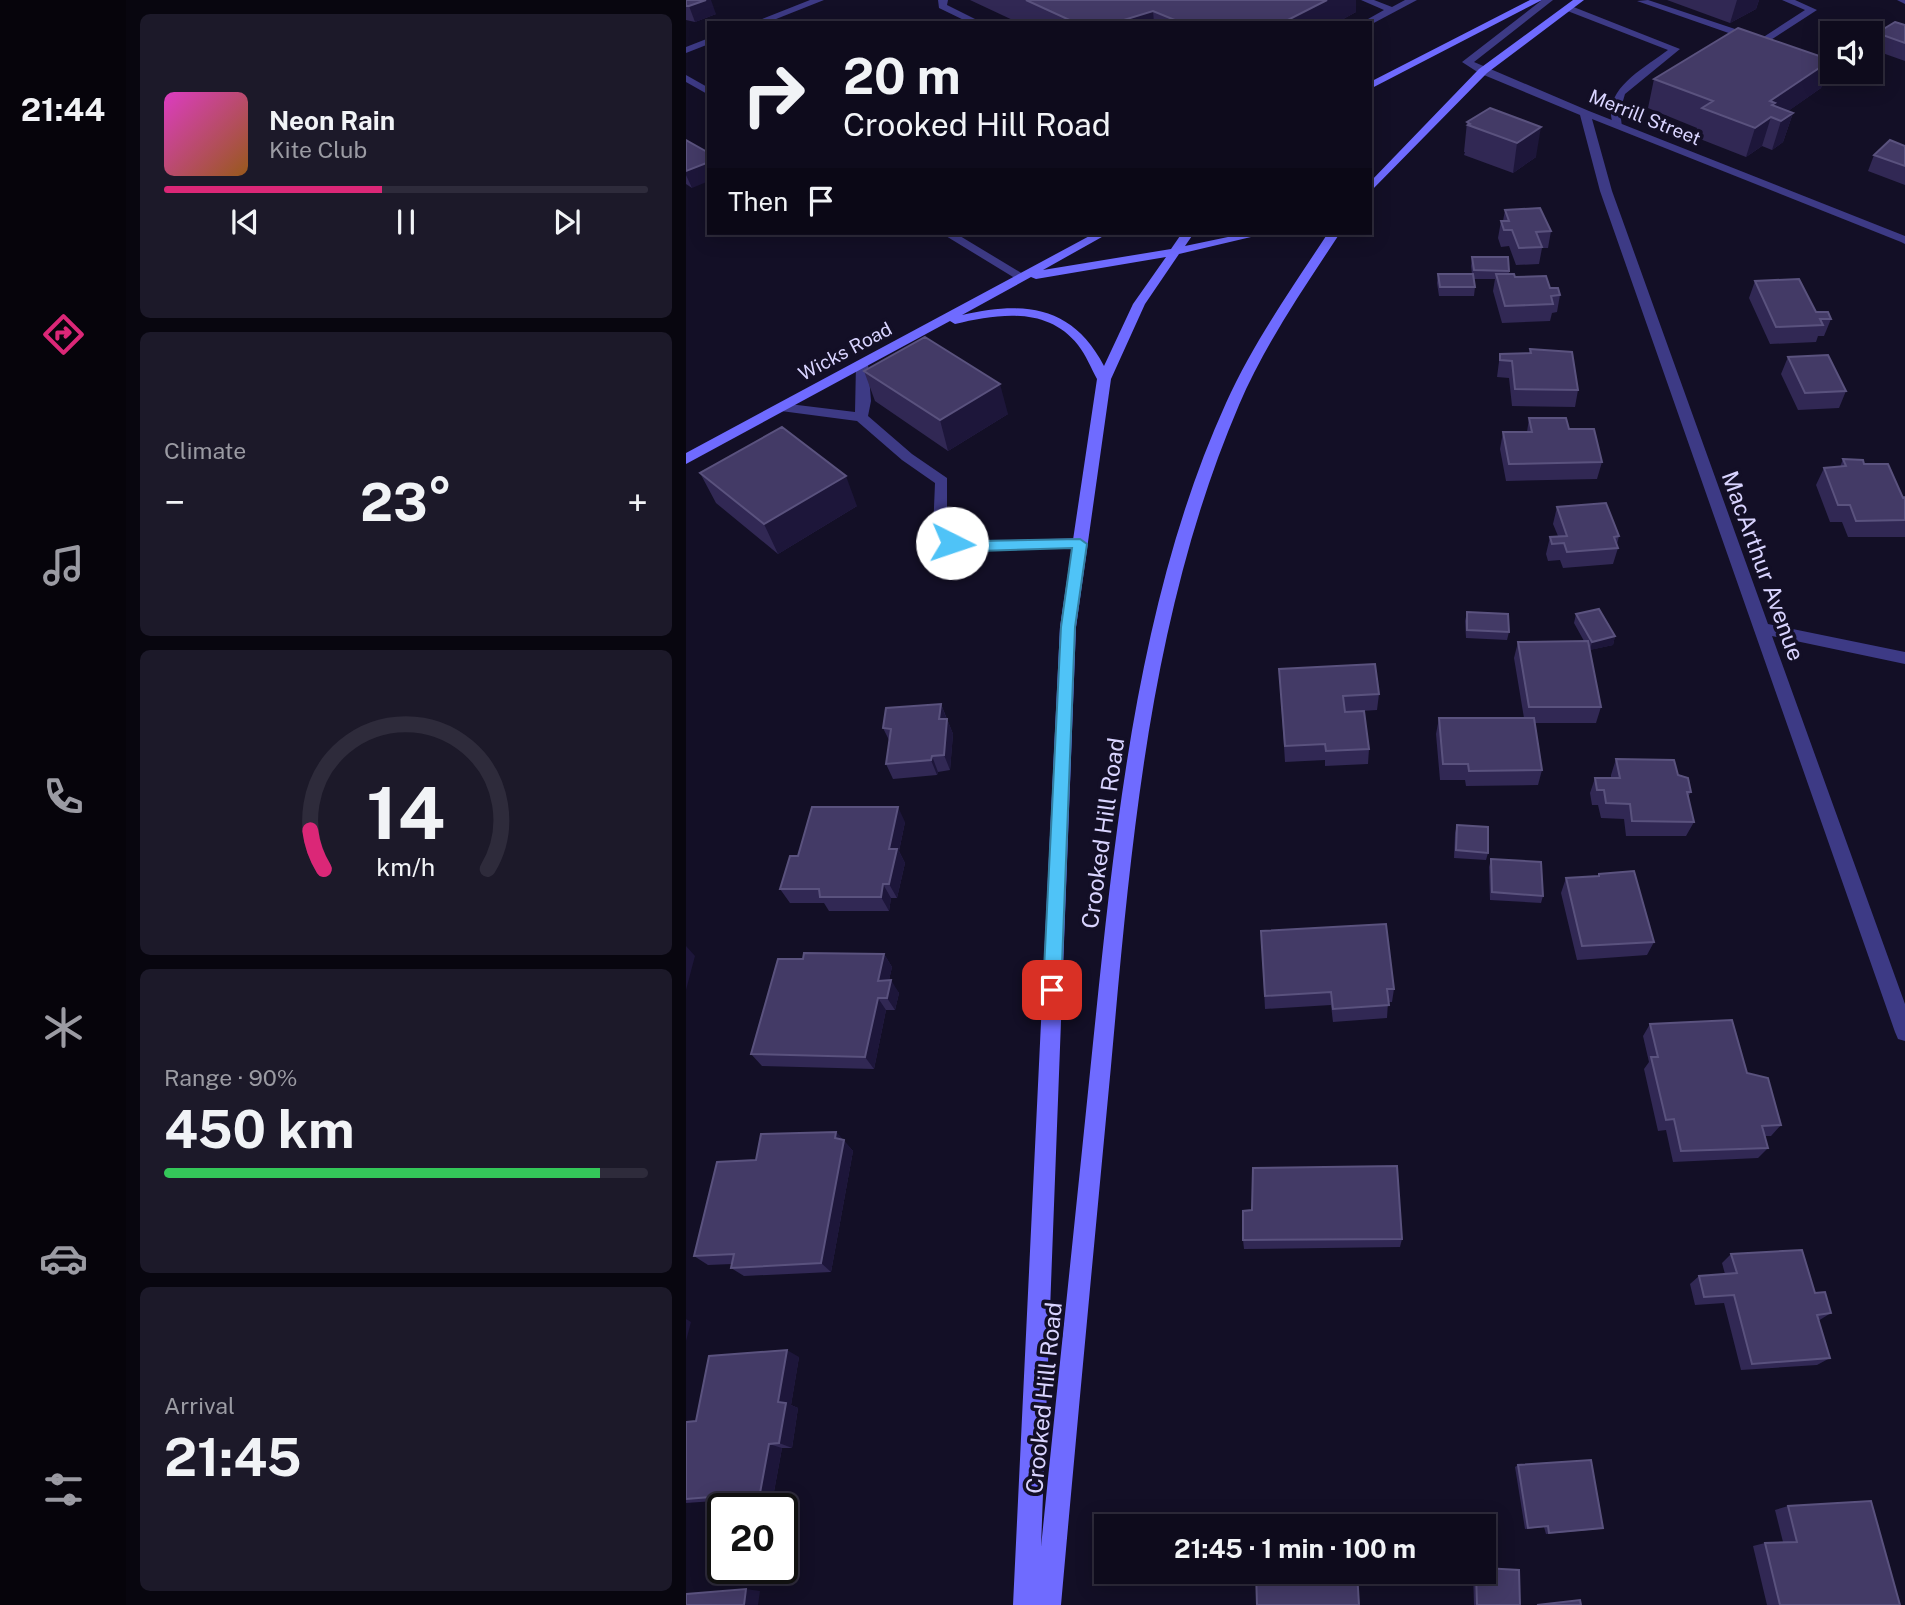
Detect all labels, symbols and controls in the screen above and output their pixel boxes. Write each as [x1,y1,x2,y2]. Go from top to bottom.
map controls [1820,21,1883,84]
button: sound [1820,21,1883,84]
text: 20 m [843,47,961,105]
icon: right [728,49,819,140]
street label: Merrill Street [1586,85,1704,149]
text: 21:44 [21,91,105,128]
text: Neon Rain [269,105,395,136]
text: Crooked Hill Road [843,106,1111,143]
text: Kite Club [269,136,367,163]
icon: arrive [802,182,840,220]
text: Then [728,186,788,217]
icon: previous [226,203,264,241]
icon: pause [387,203,425,241]
icon: next [548,203,586,241]
icon: directions [39,310,88,359]
street label: Wicks Road [795,317,895,385]
text: Climate [164,437,246,464]
street label: MacArthur Avenue [1717,467,1810,664]
text: 23° [360,472,452,533]
text: − [164,480,185,525]
text: + [627,480,648,525]
position arrow [915,506,989,580]
icon: music [39,541,88,590]
street label: Crooked Hill Road [1076,736,1129,930]
text: 14 [367,770,445,855]
icon: phone [39,772,88,821]
text: km/h [377,851,435,881]
pin [1022,960,1082,1020]
icon: arrive [1033,971,1071,1009]
icon: climate [39,1003,88,1052]
text: Range · 90% [164,1064,298,1091]
text: 450 km [164,1099,355,1160]
icon: car [39,1234,88,1283]
street label: Crooked Hill Road [1020,1301,1067,1495]
text: Arrival [164,1392,235,1419]
text: 21:45 [164,1427,302,1488]
icon: filters [39,1465,88,1514]
speed limit sign: 20 [707,1493,798,1584]
text: 21:45 · 1 min · 100 m [1174,1533,1416,1564]

